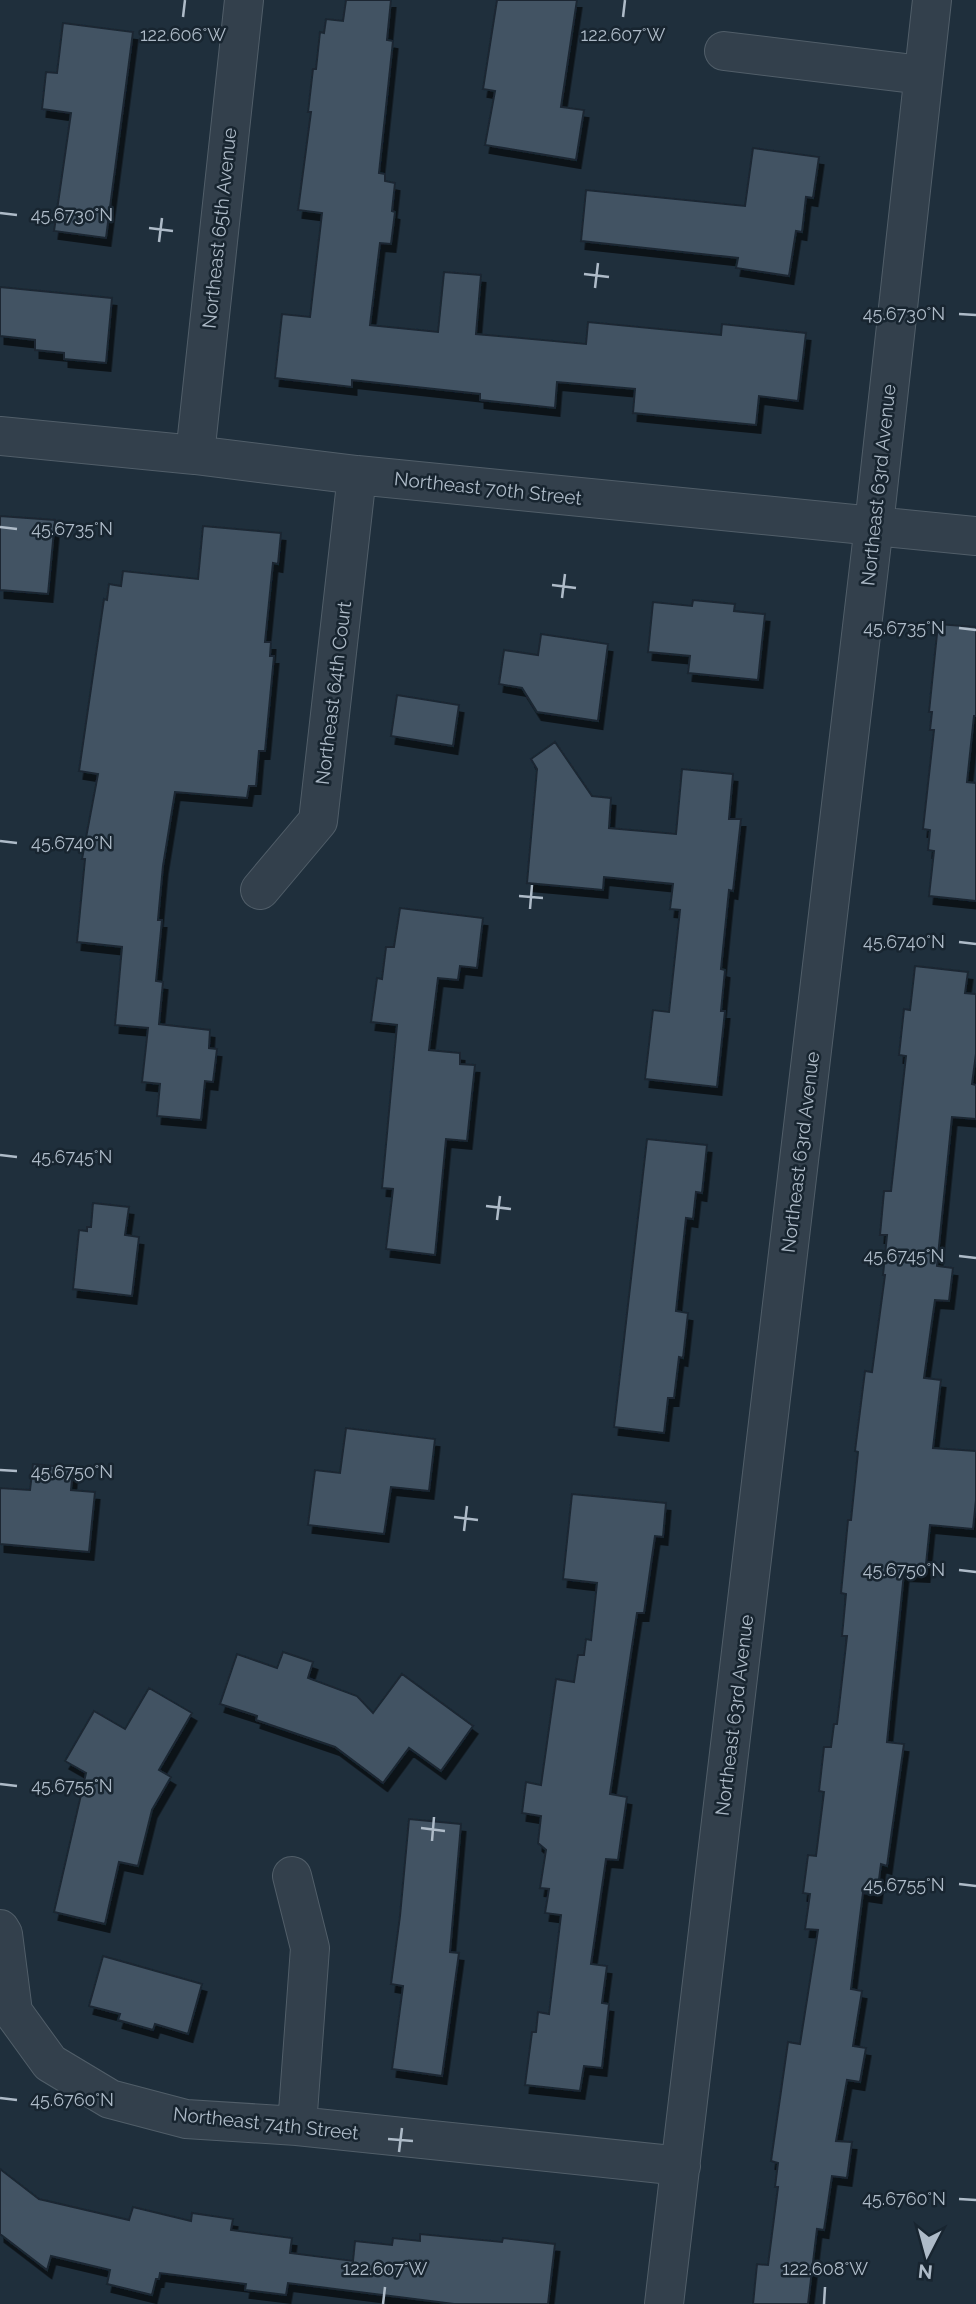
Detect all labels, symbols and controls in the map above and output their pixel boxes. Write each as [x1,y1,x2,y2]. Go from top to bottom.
text: 122.606°W [140,24,226,45]
text: 122.607°W [581,24,666,45]
street label: Northeast 65th Avenue [198,126,240,330]
text: 45.6730°N [31,204,113,225]
text: 45.6730°N [863,303,945,324]
street label: Northeast 63rd Avenue [856,383,900,587]
street label: Northeast 70th Street [393,467,584,509]
text: 45.6735°N [31,518,113,539]
street label: Northeast 64th Court [311,599,355,786]
text: 45.6735°N [863,617,945,638]
text: 45.6740°N [31,832,113,853]
text: 45.6740°N [863,931,945,952]
street label: Northeast 63rd Avenue [777,1050,823,1254]
text: 45.6745°N [32,1146,112,1167]
text: 45.6745°N [864,1245,944,1266]
text: 45.6750°N [31,1461,113,1482]
text: 45.6750°N [863,1559,945,1580]
street label: Northeast 63rd Avenue [711,1613,757,1817]
text: 45.6755°N [31,1775,113,1796]
text: 45.6755°N [863,1874,945,1895]
text: 45.6760°N [30,2089,114,2110]
street label: Northeast 74th Street [172,2102,360,2144]
text: 45.6760°N [862,2188,946,2209]
north arrow [892,2220,962,2290]
text: 122.607°W [343,2258,428,2279]
text: 122.608°W [782,2258,868,2279]
text: N [917,2260,934,2284]

